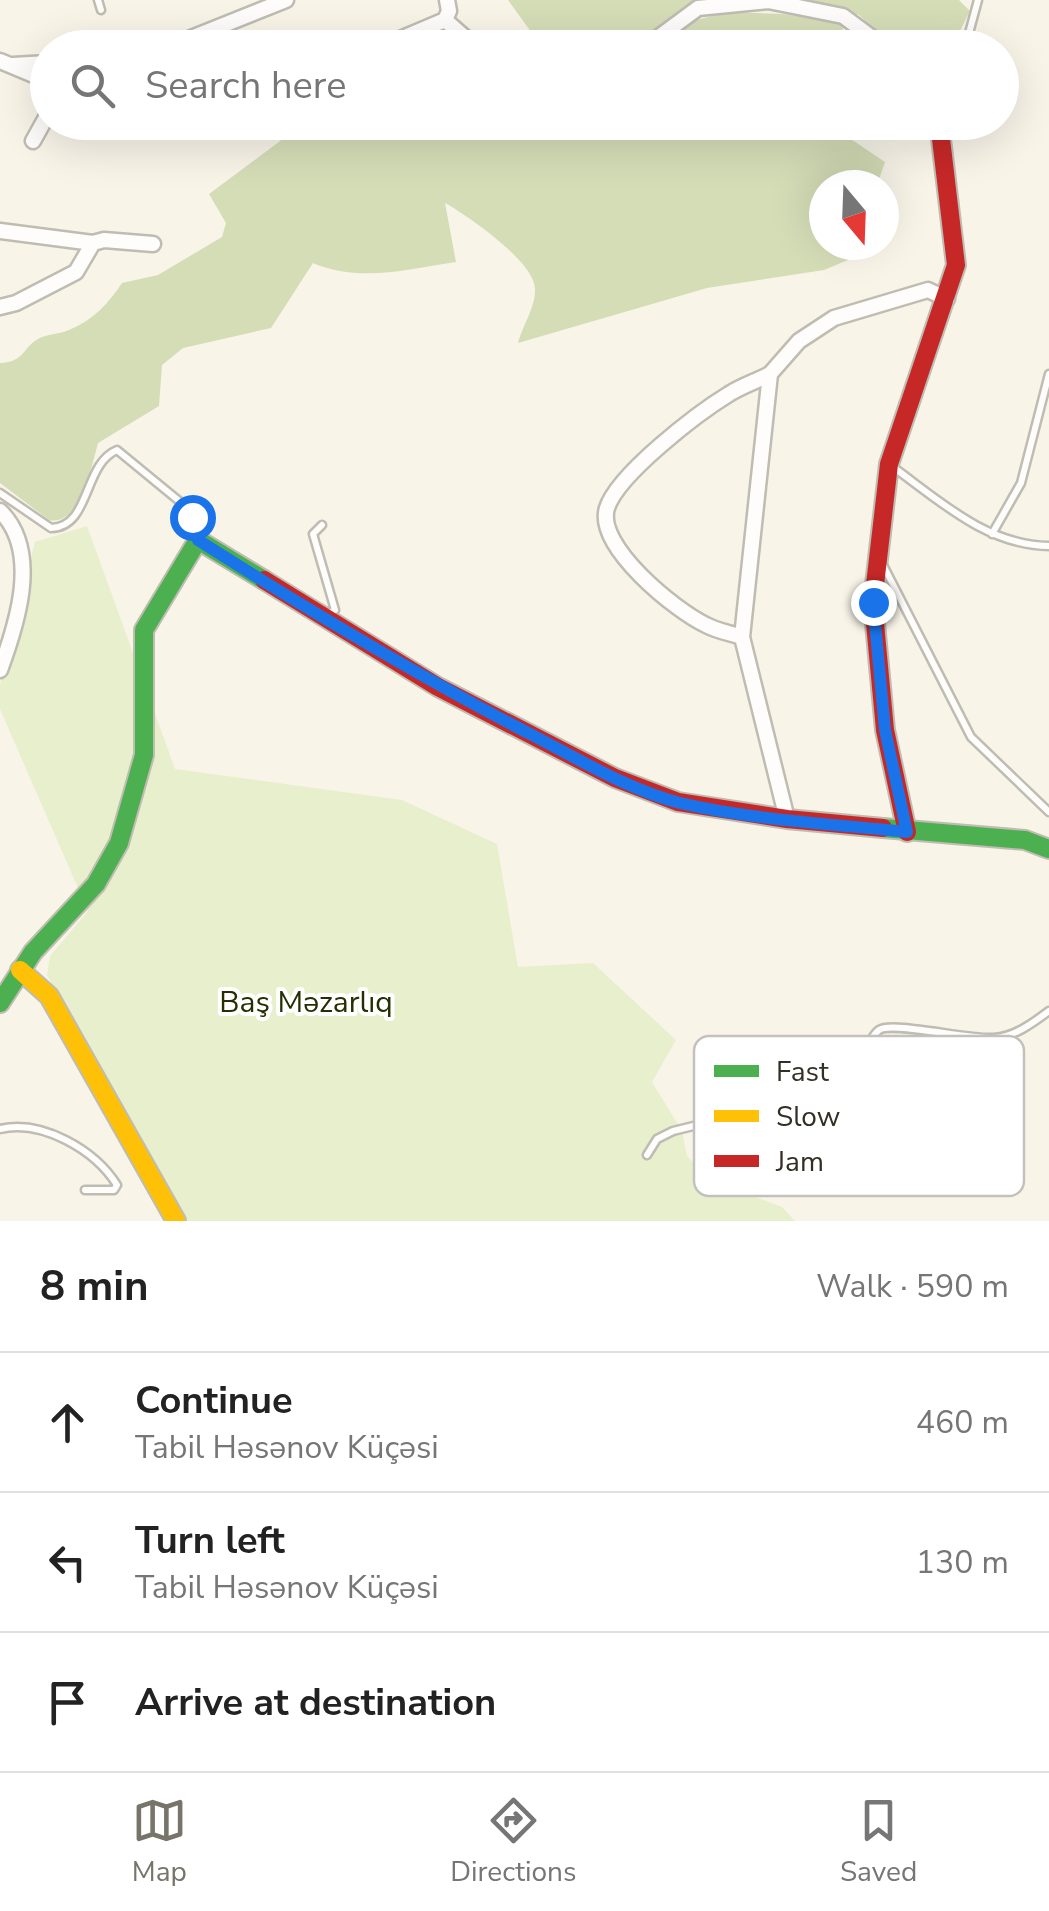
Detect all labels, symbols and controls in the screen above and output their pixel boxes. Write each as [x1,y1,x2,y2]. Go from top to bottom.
search box [30,30,1019,140]
icon: search [65,58,120,113]
text: Search here [145,60,346,111]
north arrow [809,170,899,260]
route start [170,495,216,541]
route end [851,580,897,626]
park label: Baş Məzarlıq [219,982,393,1023]
legend [694,1036,1024,1196]
text: Fast [776,1053,829,1091]
text: Slow [776,1098,840,1136]
text: Jam [775,1143,824,1181]
text: 8 min [40,1258,149,1315]
text: Walk · 590 m [816,1265,1009,1308]
text: Continue [135,1375,293,1426]
icon: ahead [40,1395,95,1450]
text: 460 m [916,1401,1009,1444]
text: Tabil Həsənov Küçəsi [135,1426,439,1469]
text: Turn left [135,1515,285,1566]
icon: left [40,1535,95,1590]
text: 130 m [916,1541,1009,1584]
text: Tabil Həsənov Küçəsi [135,1566,439,1609]
icon: arrive [40,1675,95,1730]
text: Arrive at destination [135,1677,496,1728]
tab: Map [132,1793,187,1891]
tab: Directions [450,1793,576,1891]
tab: Saved [840,1793,917,1891]

